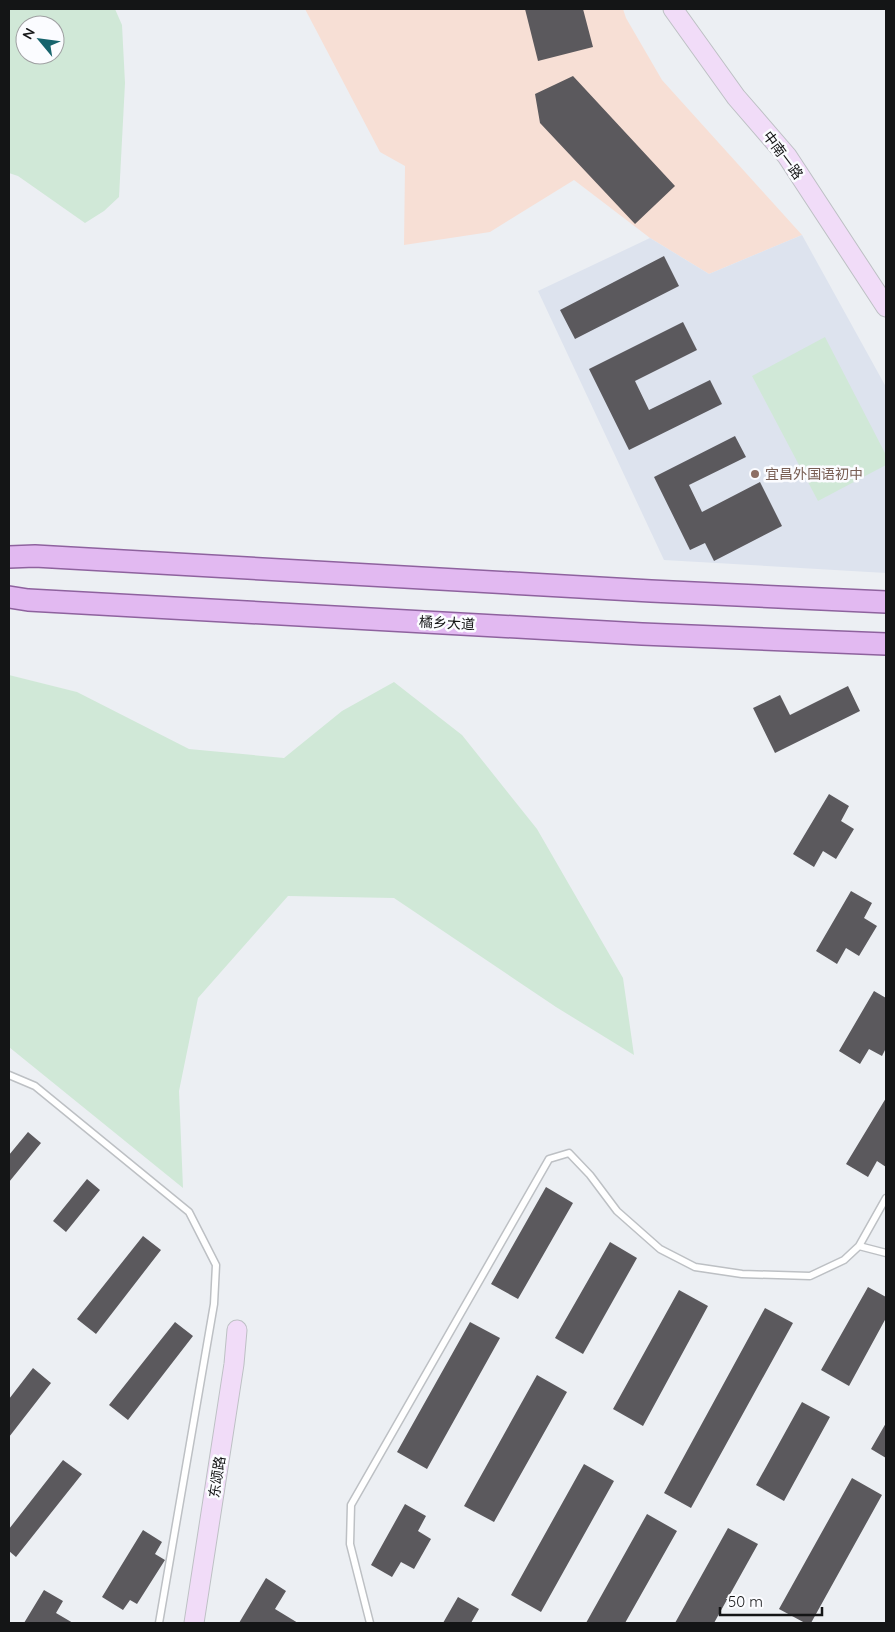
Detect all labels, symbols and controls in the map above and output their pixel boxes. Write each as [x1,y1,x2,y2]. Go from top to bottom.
north arrow [15,15,65,65]
text: N [18,25,39,43]
street label: 中南一路 [759,127,807,183]
place label: 宜昌外国语初中 [765,465,863,483]
marker: 宜昌外国语初中 [749,468,761,480]
street label: 橘乡大道 [419,613,475,633]
street label: 东颂路 [205,1455,229,1499]
scale bar [720,1584,822,1616]
text: 50 m [728,1592,763,1611]

